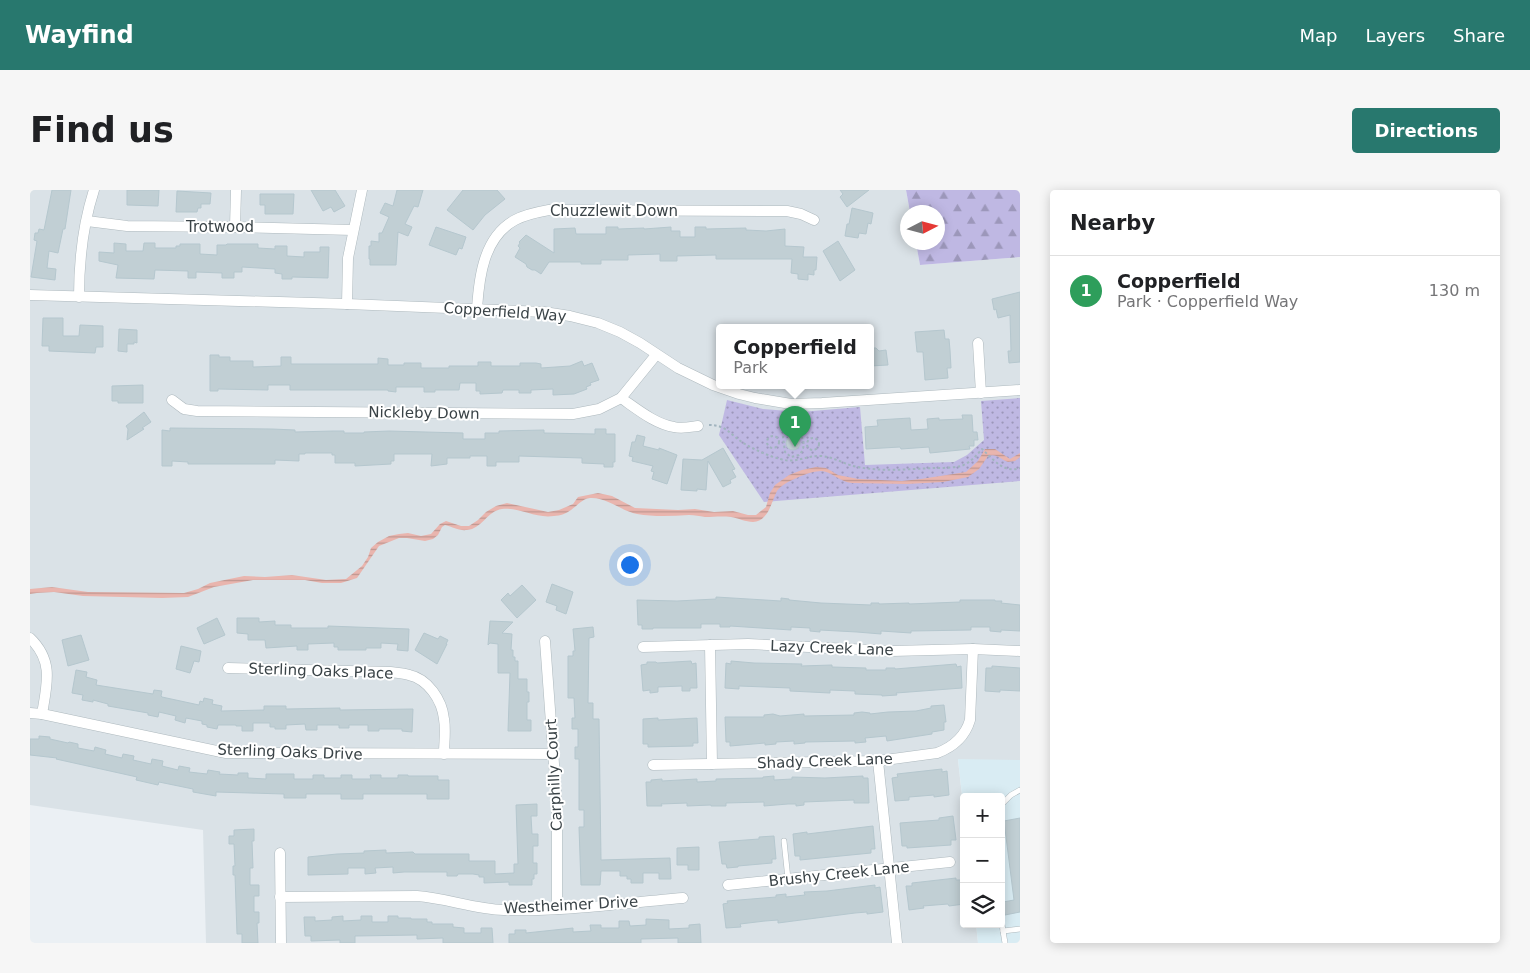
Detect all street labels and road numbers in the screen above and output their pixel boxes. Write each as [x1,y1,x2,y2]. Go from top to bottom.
street label: Chuzzlewit Down [550,202,678,220]
street label: Trotwood [185,218,254,236]
street label: Copperfield Way [443,299,567,325]
street label: Nickleby Down [368,403,480,423]
street label: Lazy Creek Lane [770,637,894,659]
street label: Sterling Oaks Place [248,659,394,683]
street label: Carphilly Court [542,718,566,832]
street label: Sterling Oaks Drive [217,740,363,764]
street label: Shady Creek Lane [757,750,893,772]
street label: Brushy Creek Lane [768,858,910,890]
street label: Westheimer Drive [503,892,639,918]

